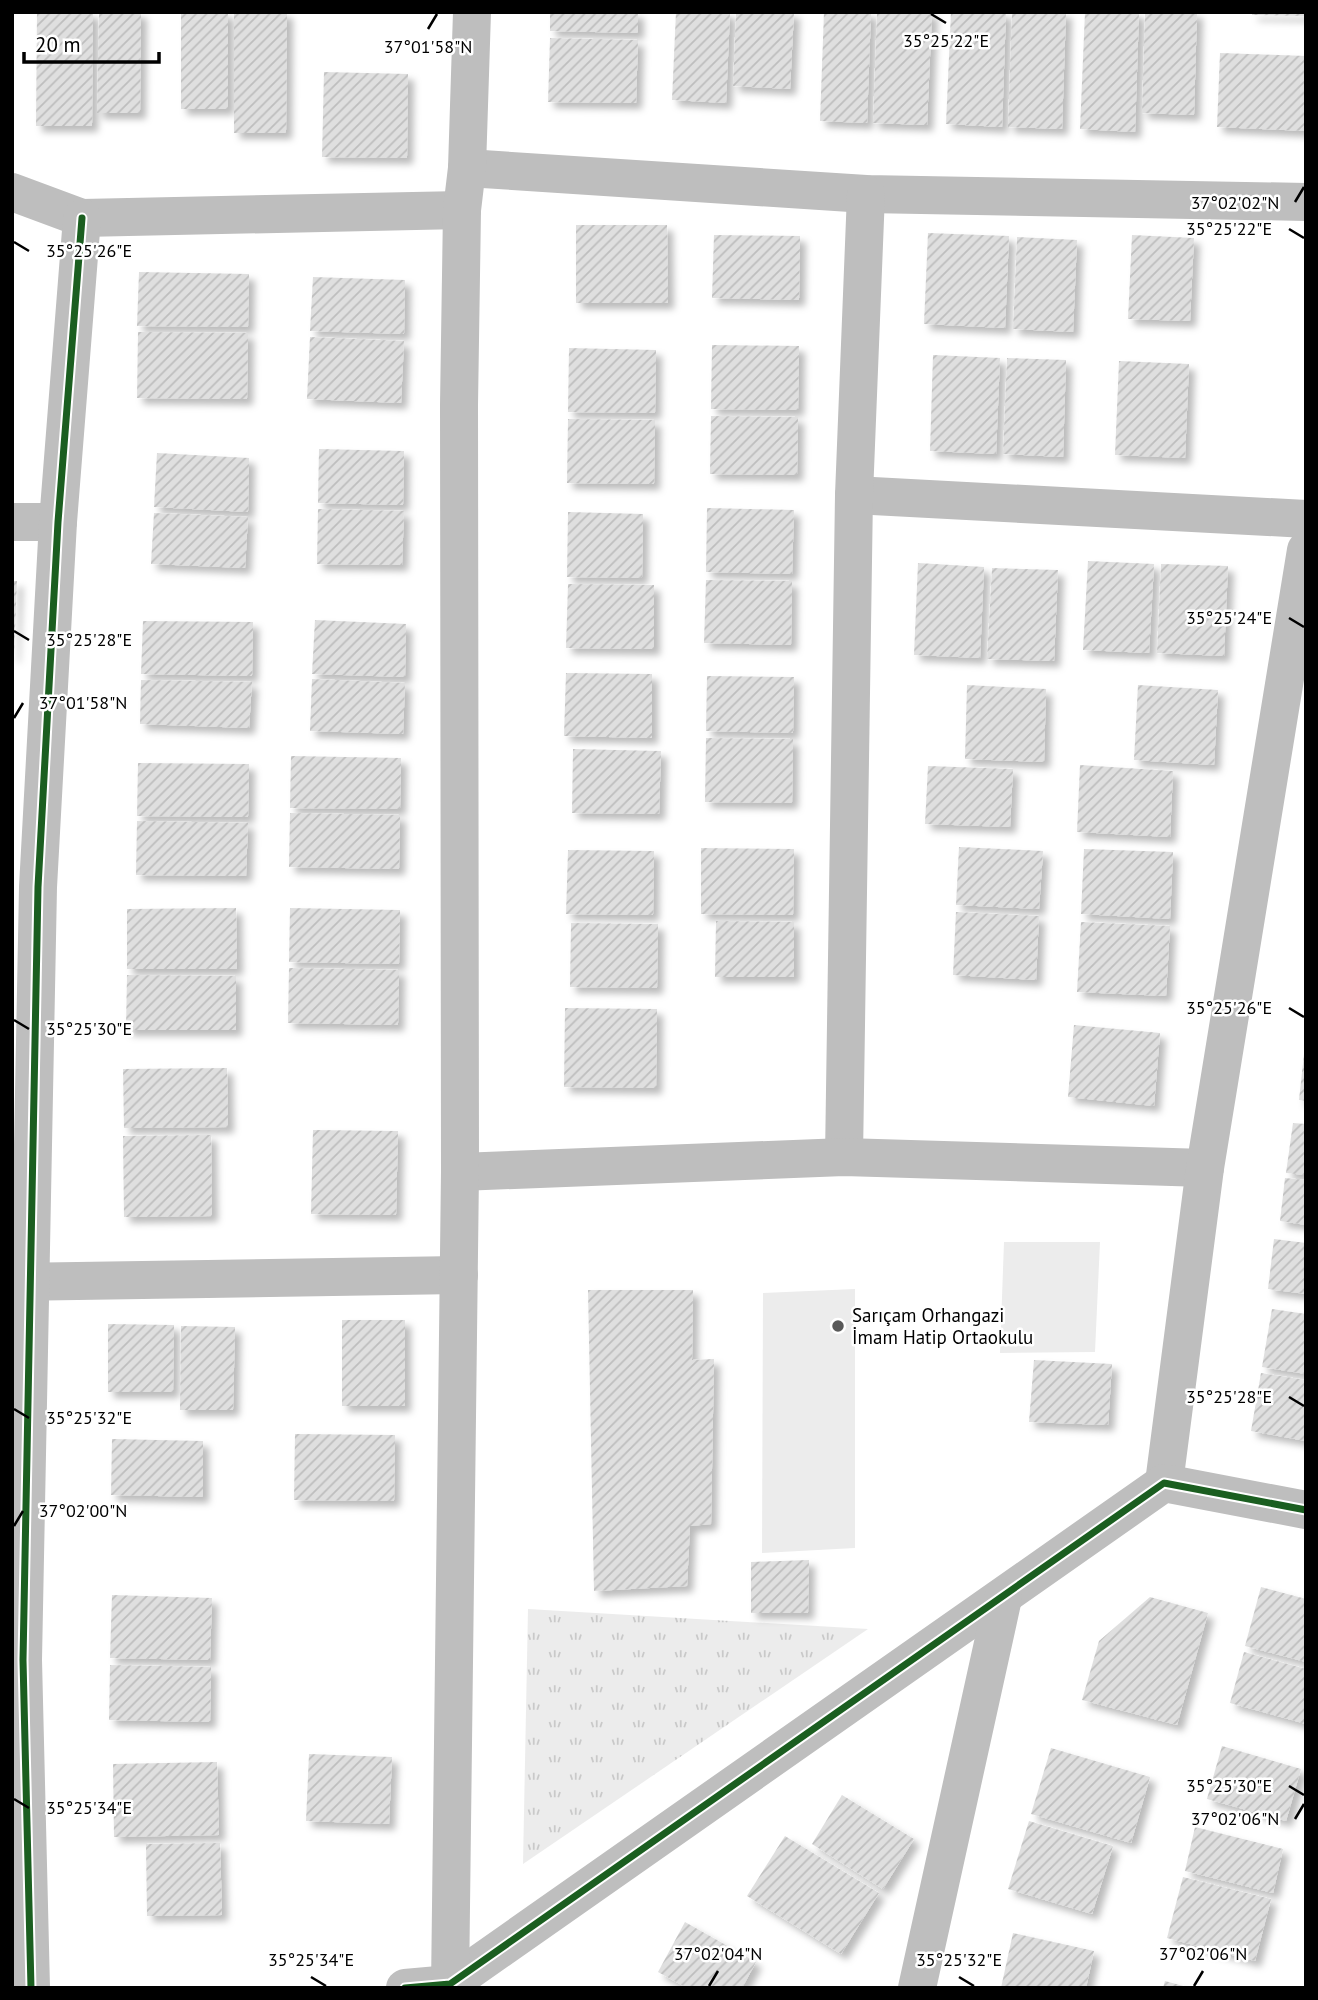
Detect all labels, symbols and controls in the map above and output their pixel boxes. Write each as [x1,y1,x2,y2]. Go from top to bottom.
scale bar [24,21,159,65]
text: 35°25'22"E [903,29,989,52]
text: 20 m [35,31,81,58]
text: 37°01'58"N [384,35,472,58]
text: 37°02'02"N [1191,191,1279,214]
text: 35°25'22"E [1186,217,1272,240]
text: 35°25'26"E [46,239,132,262]
text: 35°25'24"E [1186,606,1272,629]
text: 35°25'28"E [46,628,132,651]
text: 37°01'58"N [39,691,127,714]
text: 35°25'26"E [1186,996,1272,1019]
text: 35°25'30"E [46,1017,132,1040]
place label: Sarıçam Orhangazi İmam Hatip Ortaokulu [852,1303,1033,1349]
marker: Sarıçam Orhangazi İmam Hatip Ortaokulu [830,1318,846,1334]
text: 35°25'28"E [1186,1385,1272,1408]
text: 35°25'32"E [46,1406,132,1429]
text: 37°02'00"N [39,1499,127,1522]
text: 35°25'30"E [1186,1774,1272,1797]
text: 35°25'34"E [46,1796,132,1819]
text: 37°02'06"N [1191,1807,1279,1830]
text: 37°02'04"N [674,1942,762,1965]
text: 37°02'06"N [1159,1942,1247,1965]
text: 35°25'34"E [268,1948,354,1971]
text: 35°25'32"E [916,1948,1002,1971]

